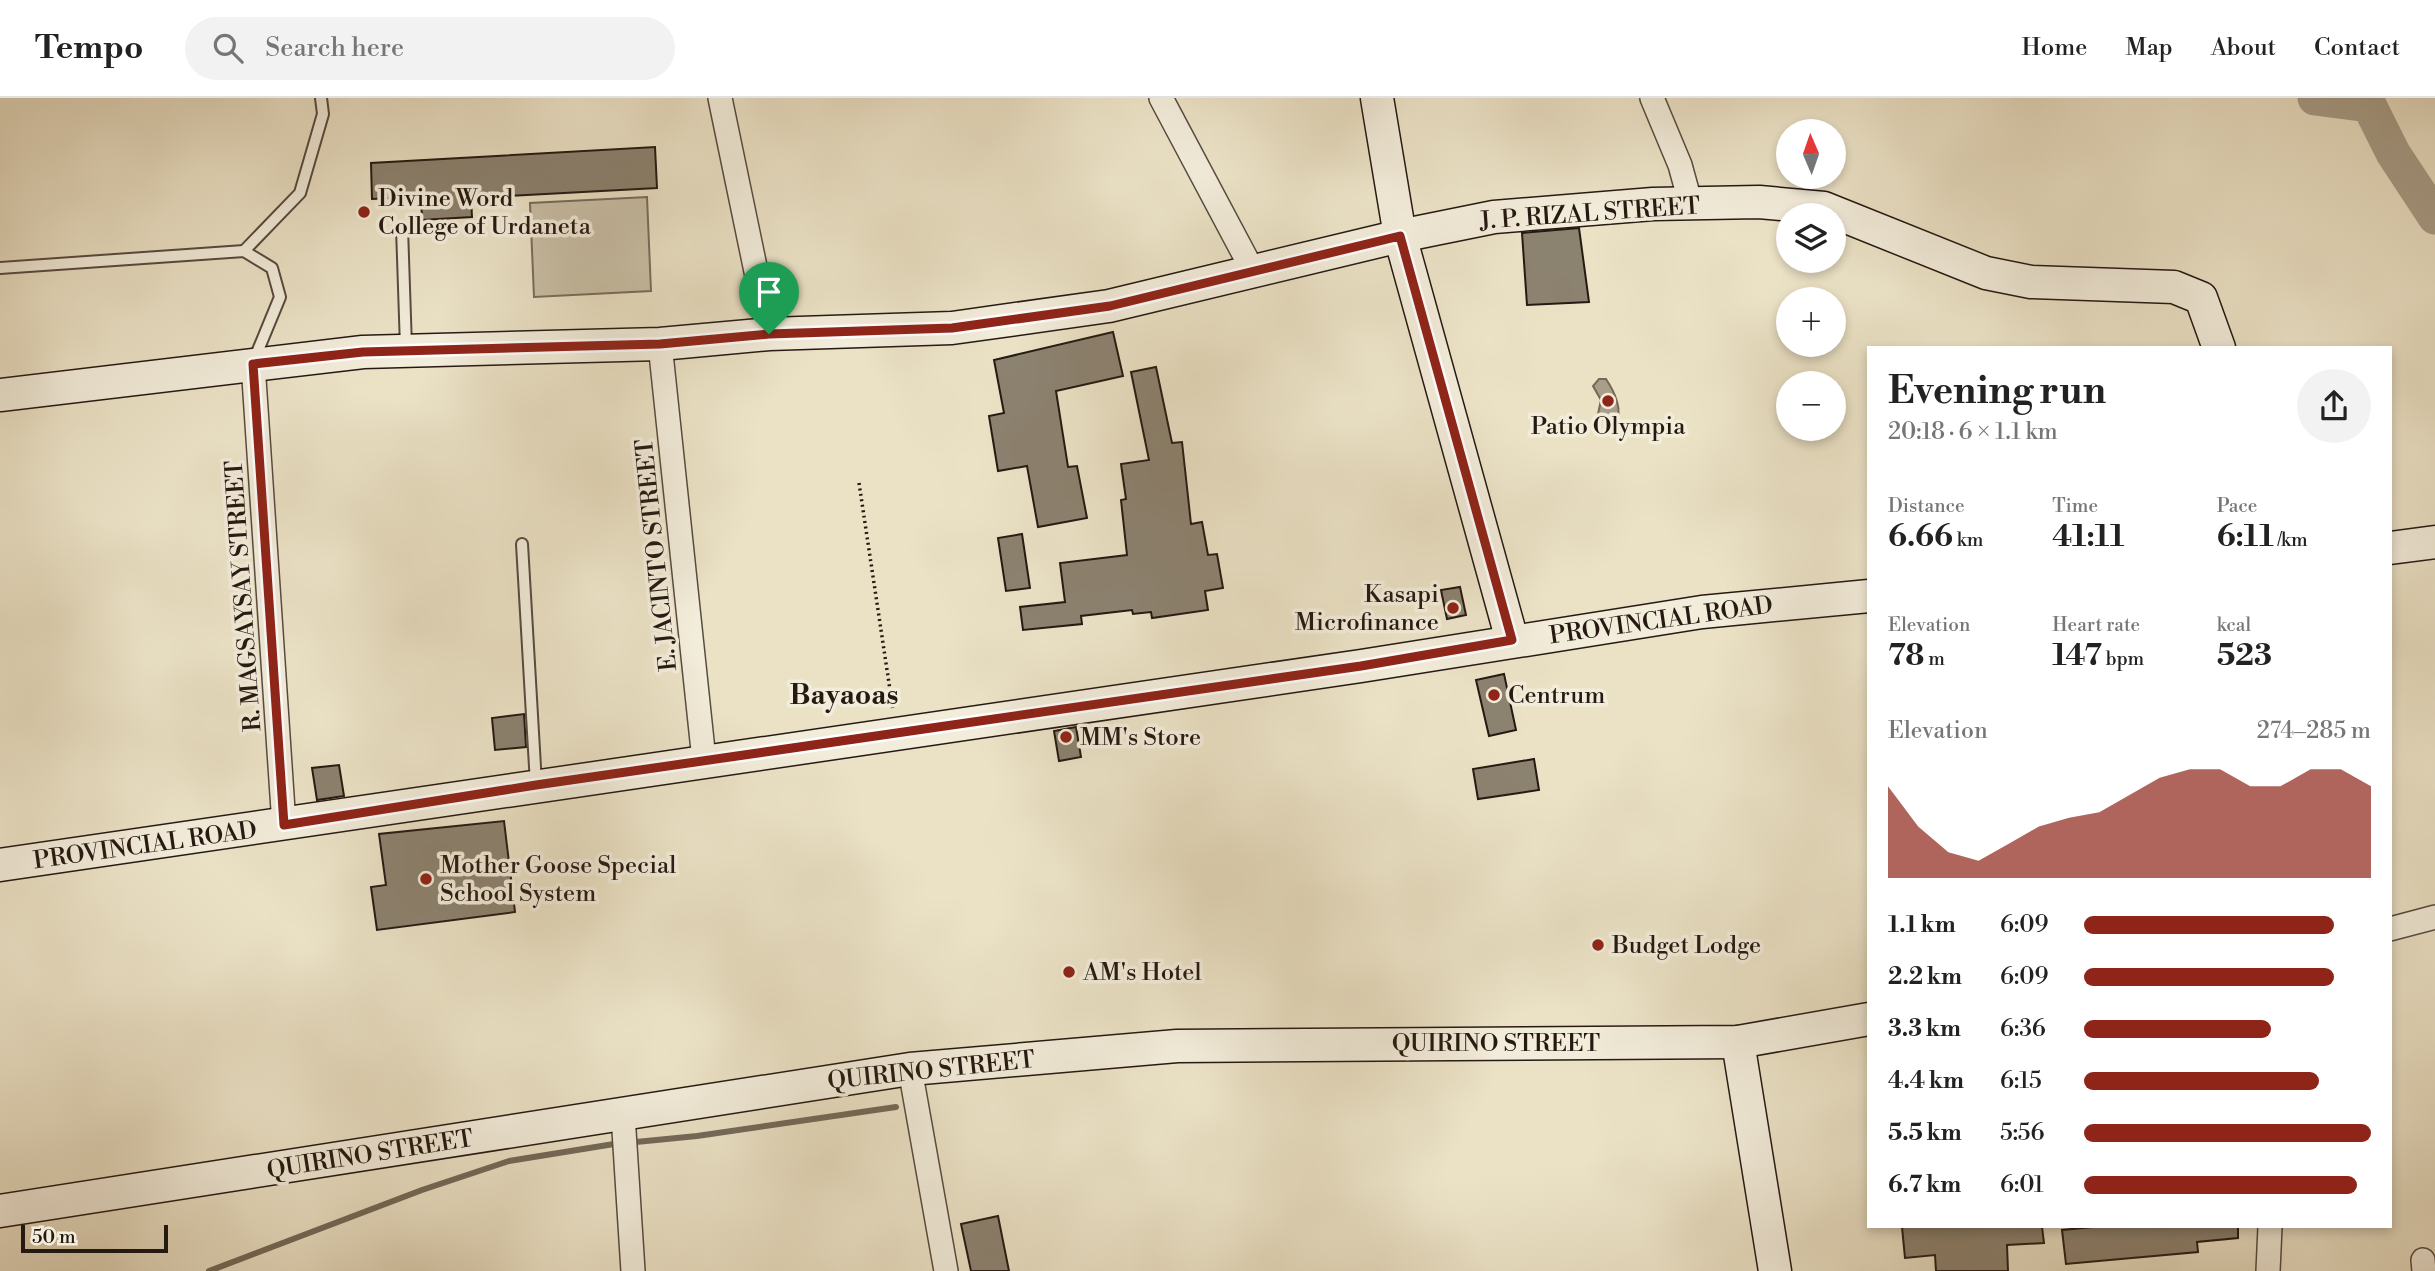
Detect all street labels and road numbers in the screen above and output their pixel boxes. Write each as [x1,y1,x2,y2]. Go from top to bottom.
street label: J. P. RIZAL STREET [1478,191,1701,237]
street label: E. JACINTO STREET [630,437,684,672]
street label: R. MAGSAYSAY STREET [220,459,268,733]
street label: PROVINCIAL ROAD [1547,590,1775,652]
street label: PROVINCIAL ROAD [31,815,259,877]
street label: QUIRINO STREET [1392,1029,1600,1059]
street label: QUIRINO STREET [826,1045,1036,1097]
street label: QUIRINO STREET [265,1124,476,1186]

